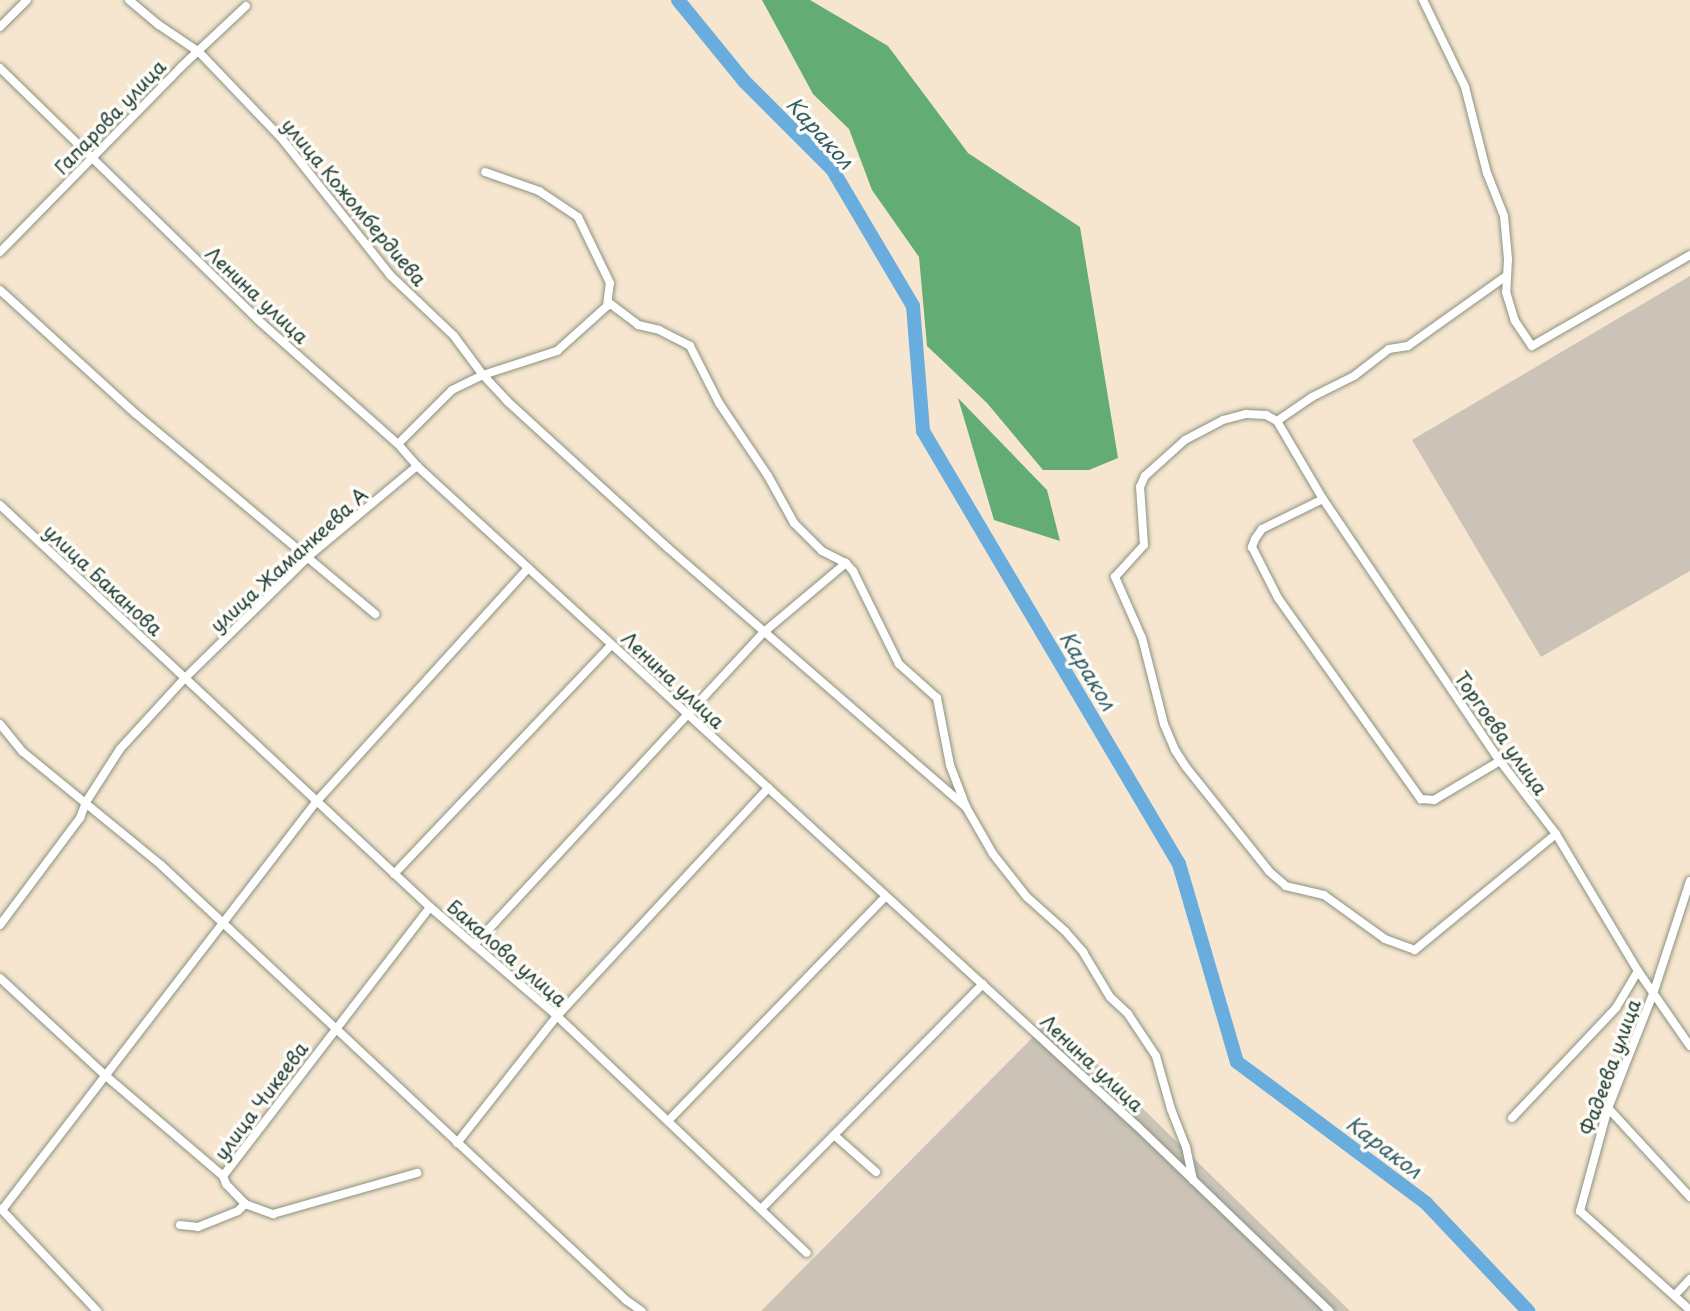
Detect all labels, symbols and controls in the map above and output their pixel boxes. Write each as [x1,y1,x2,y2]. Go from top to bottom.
street label: Гапарова улица [49,55,171,179]
water label: Каракол [782,91,860,173]
street label: улица Кожомбердиева [277,113,431,291]
street label: Ленина улица [201,241,313,349]
street label: улица Жаманкеева А [205,483,373,637]
street label: улица Баканова [39,519,167,641]
street label: Ленина улица [617,626,729,734]
water label: Каракол [1056,626,1122,714]
street label: Торгоева улица [1450,666,1552,800]
street label: Бакалова улица [442,895,572,1011]
street label: Фадеева улица [1575,995,1645,1139]
street label: Ленина улица [1036,1009,1148,1117]
street label: улица Чикеева [209,1038,313,1164]
water label: Каракол [1342,1110,1428,1182]

